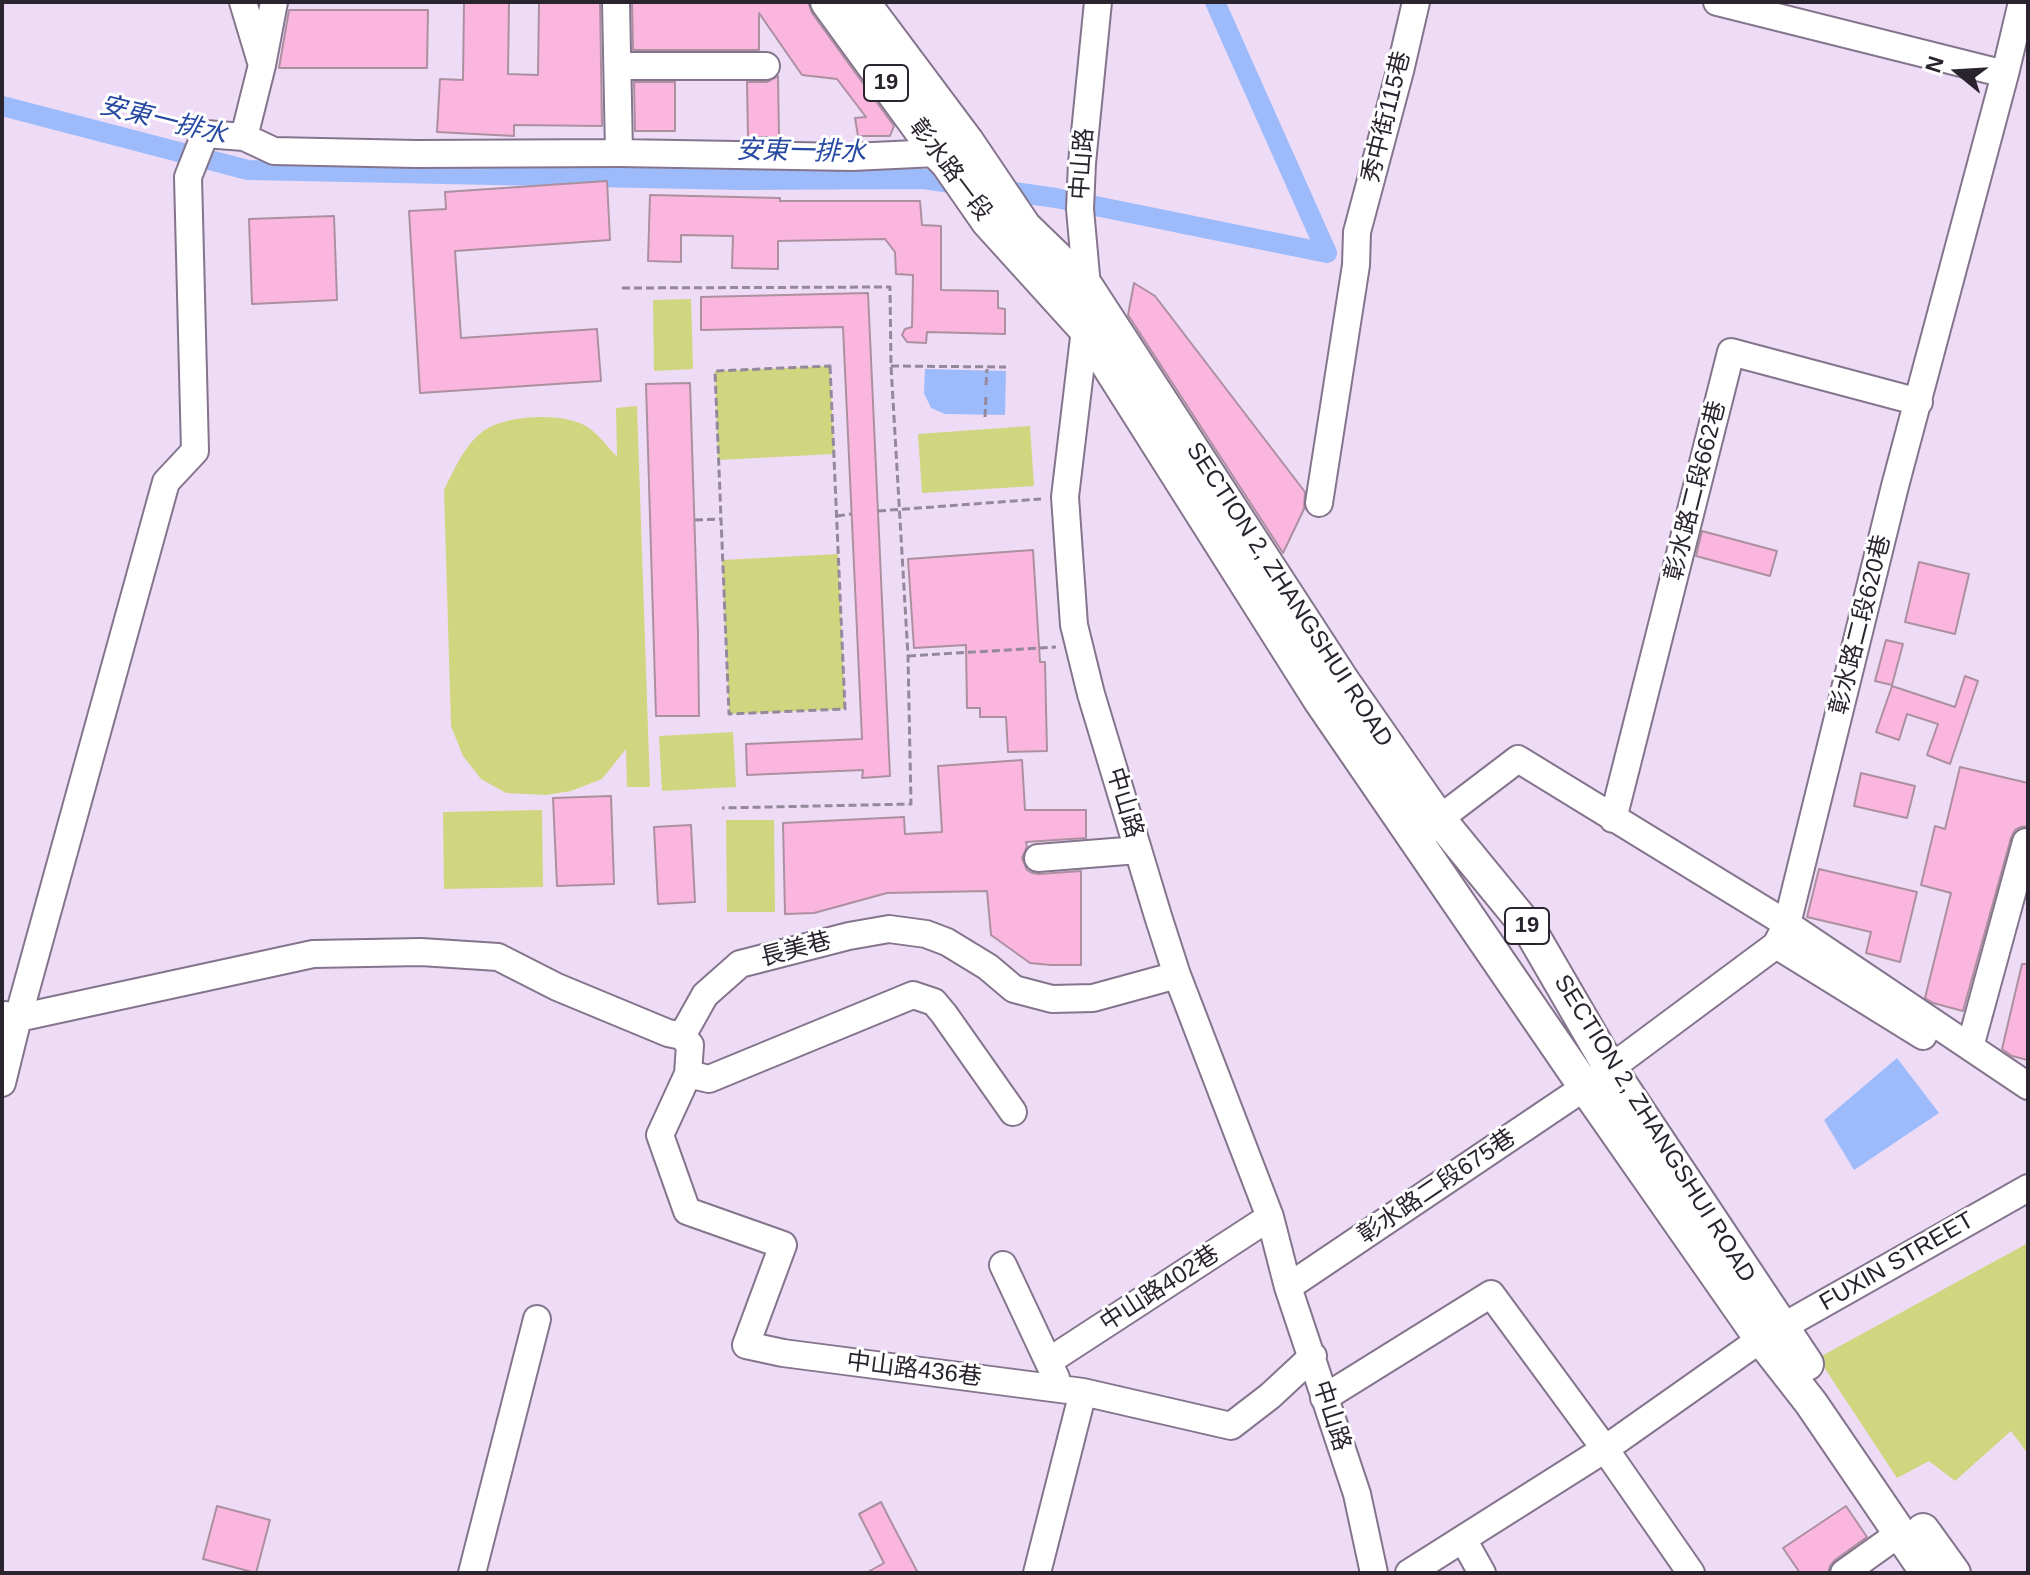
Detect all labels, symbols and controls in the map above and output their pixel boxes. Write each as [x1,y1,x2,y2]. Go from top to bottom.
north arrow [1918,32,1998,112]
street label: 秀中街115巷 [1357,48,1417,186]
text: N [1920,53,1949,76]
road number: 19 [864,65,908,101]
water label: 安東一排水 [96,90,230,152]
street label: 彰水路一段 [902,113,998,227]
street label: 中山路 [1066,127,1100,201]
water label: 安東一排水 [736,135,866,169]
street label: 彰水路二段662巷 [1660,398,1732,584]
street label: SECTION 2, ZHANGSHUI ROAD [1180,437,1398,753]
street label: 彰水路二段620巷 [1825,532,1897,718]
street label: 中山路 [1100,764,1148,842]
road number: 19 [1505,908,1549,944]
street label: 長美巷 [757,927,835,973]
street label: SECTION 2, ZHANGSHUI ROAD [1547,970,1761,1288]
street label: 彰水路二段675巷 [1353,1124,1521,1250]
street label: FUXIN STREET [1815,1206,1979,1318]
street label: 中山路402巷 [1095,1240,1225,1338]
street label: 中山路436巷 [845,1347,983,1393]
street label: 中山路 [1306,1377,1356,1455]

